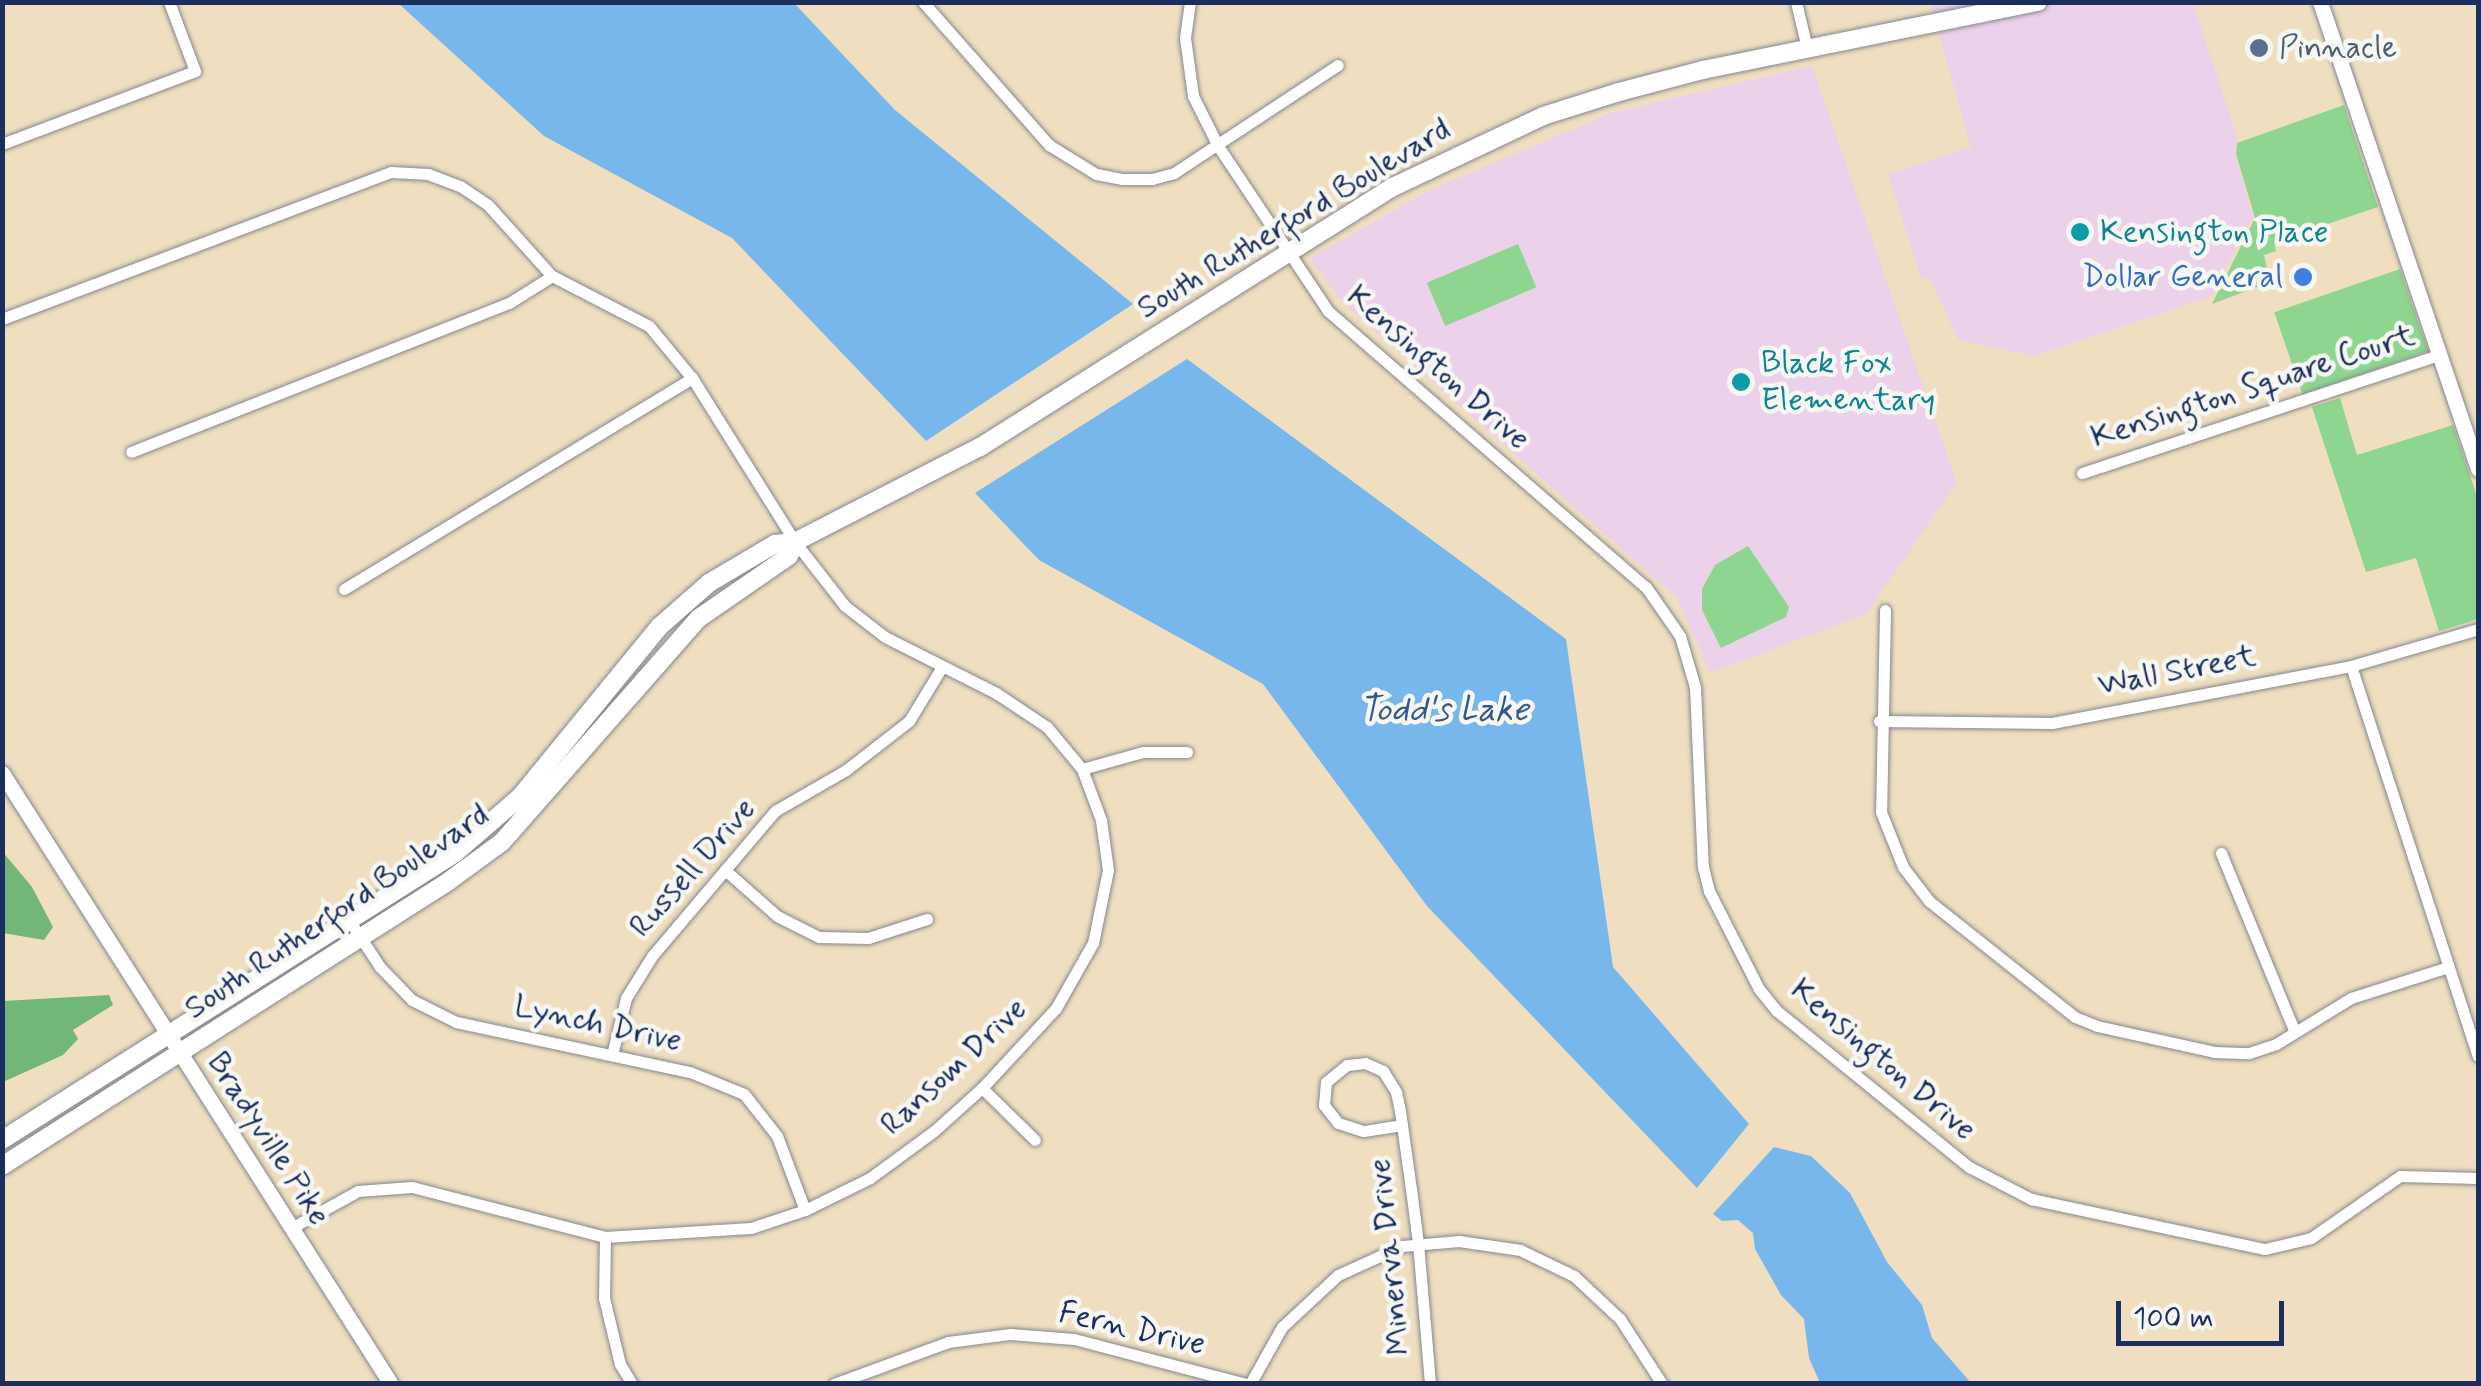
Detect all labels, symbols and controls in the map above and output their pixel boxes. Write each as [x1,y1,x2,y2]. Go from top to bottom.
place label: Pinnacle [2279,29,2397,67]
marker: Pinnacle [2248,37,2270,59]
street label: South Rutherford Boulevard [1132,111,1456,327]
place label: Kensington Place [2100,213,2329,251]
marker: Kensington Place [2069,221,2091,243]
place label: Dollar General [2085,258,2283,296]
marker: Dollar General [2292,266,2314,288]
street label: Kensington Drive [1339,279,1537,457]
street label: Kensington Square Court [2086,317,2420,457]
place label: Black Fox Elementary [1761,345,1935,420]
marker: Black Fox Elementary [1730,371,1752,393]
street label: Wall Street [2095,637,2259,705]
water label: Todd's Lake [1356,689,1532,731]
street label: Russell Drive [623,791,763,945]
street label: South Rutherford Boulevard [179,797,495,1027]
street label: Kensington Drive [1783,972,1983,1148]
street label: Lynch Drive [511,988,685,1060]
street label: Ransom Drive [874,990,1034,1144]
street label: Bradyville Pike [197,1044,339,1234]
street label: Minerva Drive [1361,1158,1419,1356]
scale bar [2121,1281,2288,1343]
street label: Fern Drive [1055,1294,1209,1364]
text: 100 m [2133,1299,2214,1338]

